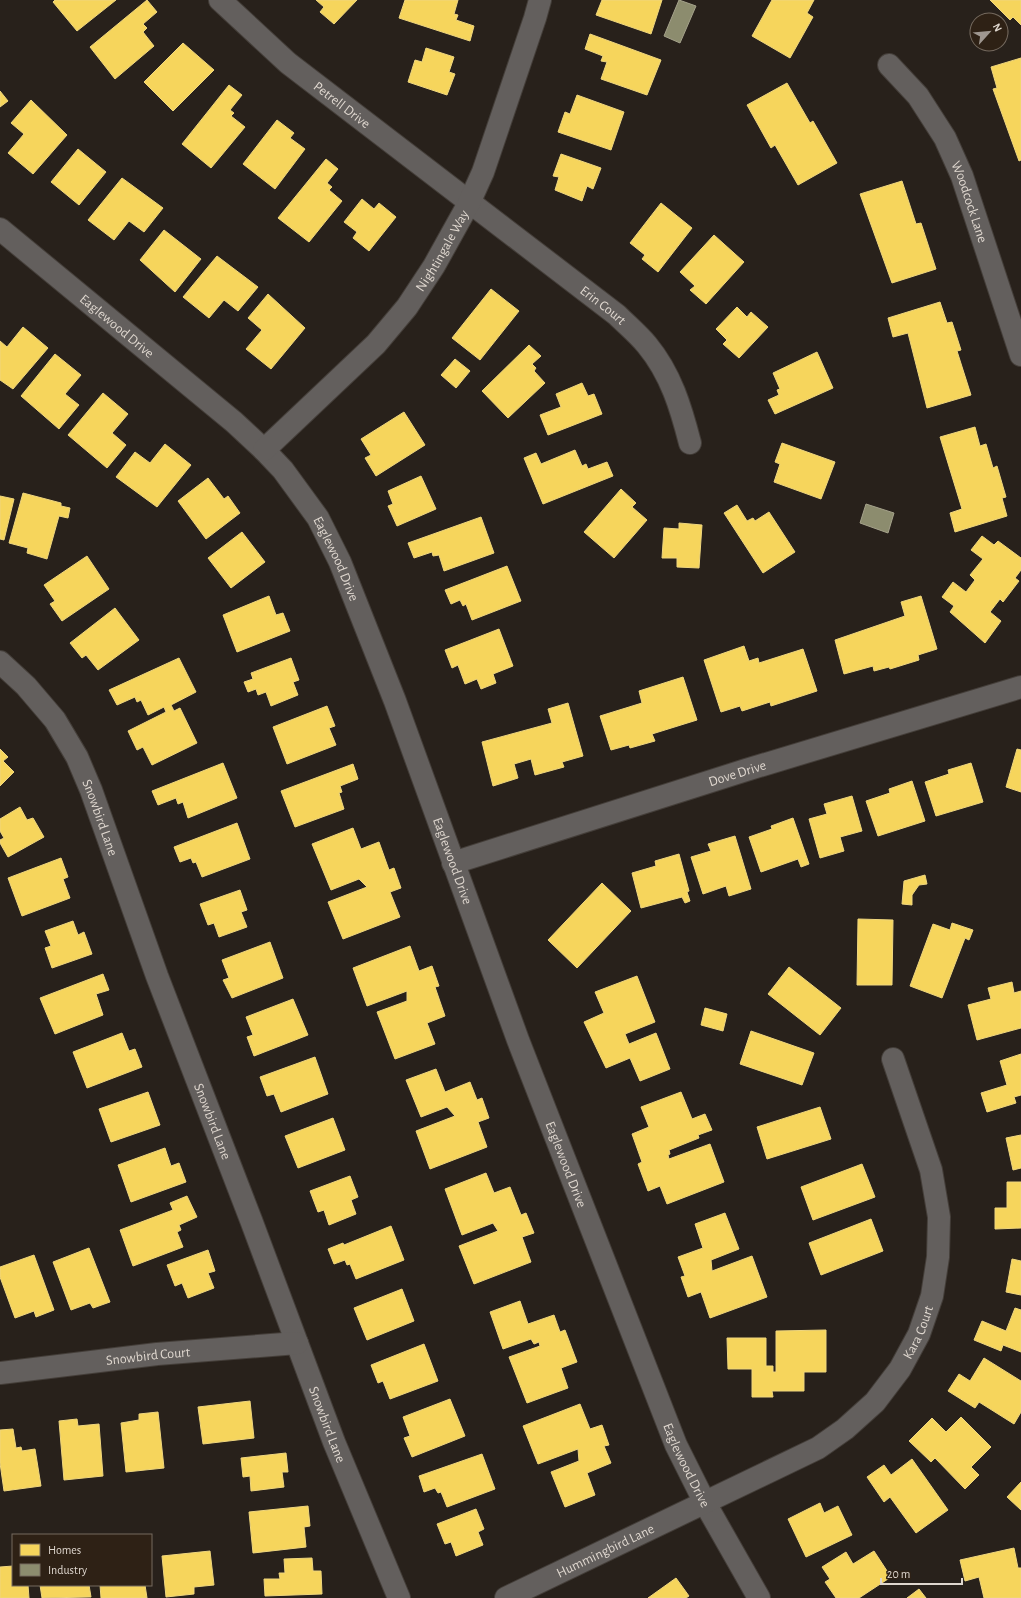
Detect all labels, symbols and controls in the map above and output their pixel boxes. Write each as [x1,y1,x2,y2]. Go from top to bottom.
north arrow [969,12,1009,52]
text: N [991,22,1004,34]
street label: Petrell Drive [311,79,372,131]
street label: Woodcock Lane [948,159,989,245]
street label: Nightingale Way [413,208,472,294]
street label: Erin Court [577,283,629,328]
street label: Eaglewood Drive [77,292,156,361]
street label: Eaglewood Drive [310,514,361,603]
street label: Dove Drive [707,758,768,789]
street label: Snowbird Lane [79,777,120,858]
street label: Eaglewood Drive [430,816,474,906]
street label: Snowbird Lane [191,1082,233,1162]
street label: Eaglewood Drive [542,1119,589,1210]
street label: Kara Court [901,1303,936,1362]
street label: Snowbird Court [105,1345,191,1368]
street label: Snowbird Lane [306,1385,348,1465]
street label: Eaglewood Drive [660,1421,712,1510]
street label: Hummingbird Lane [554,1522,657,1581]
legend [12,1534,152,1586]
text: Homes [48,1544,81,1556]
scale bar [881,1560,962,1586]
text: Industry [48,1564,87,1577]
text: 20 m [887,1568,910,1580]

